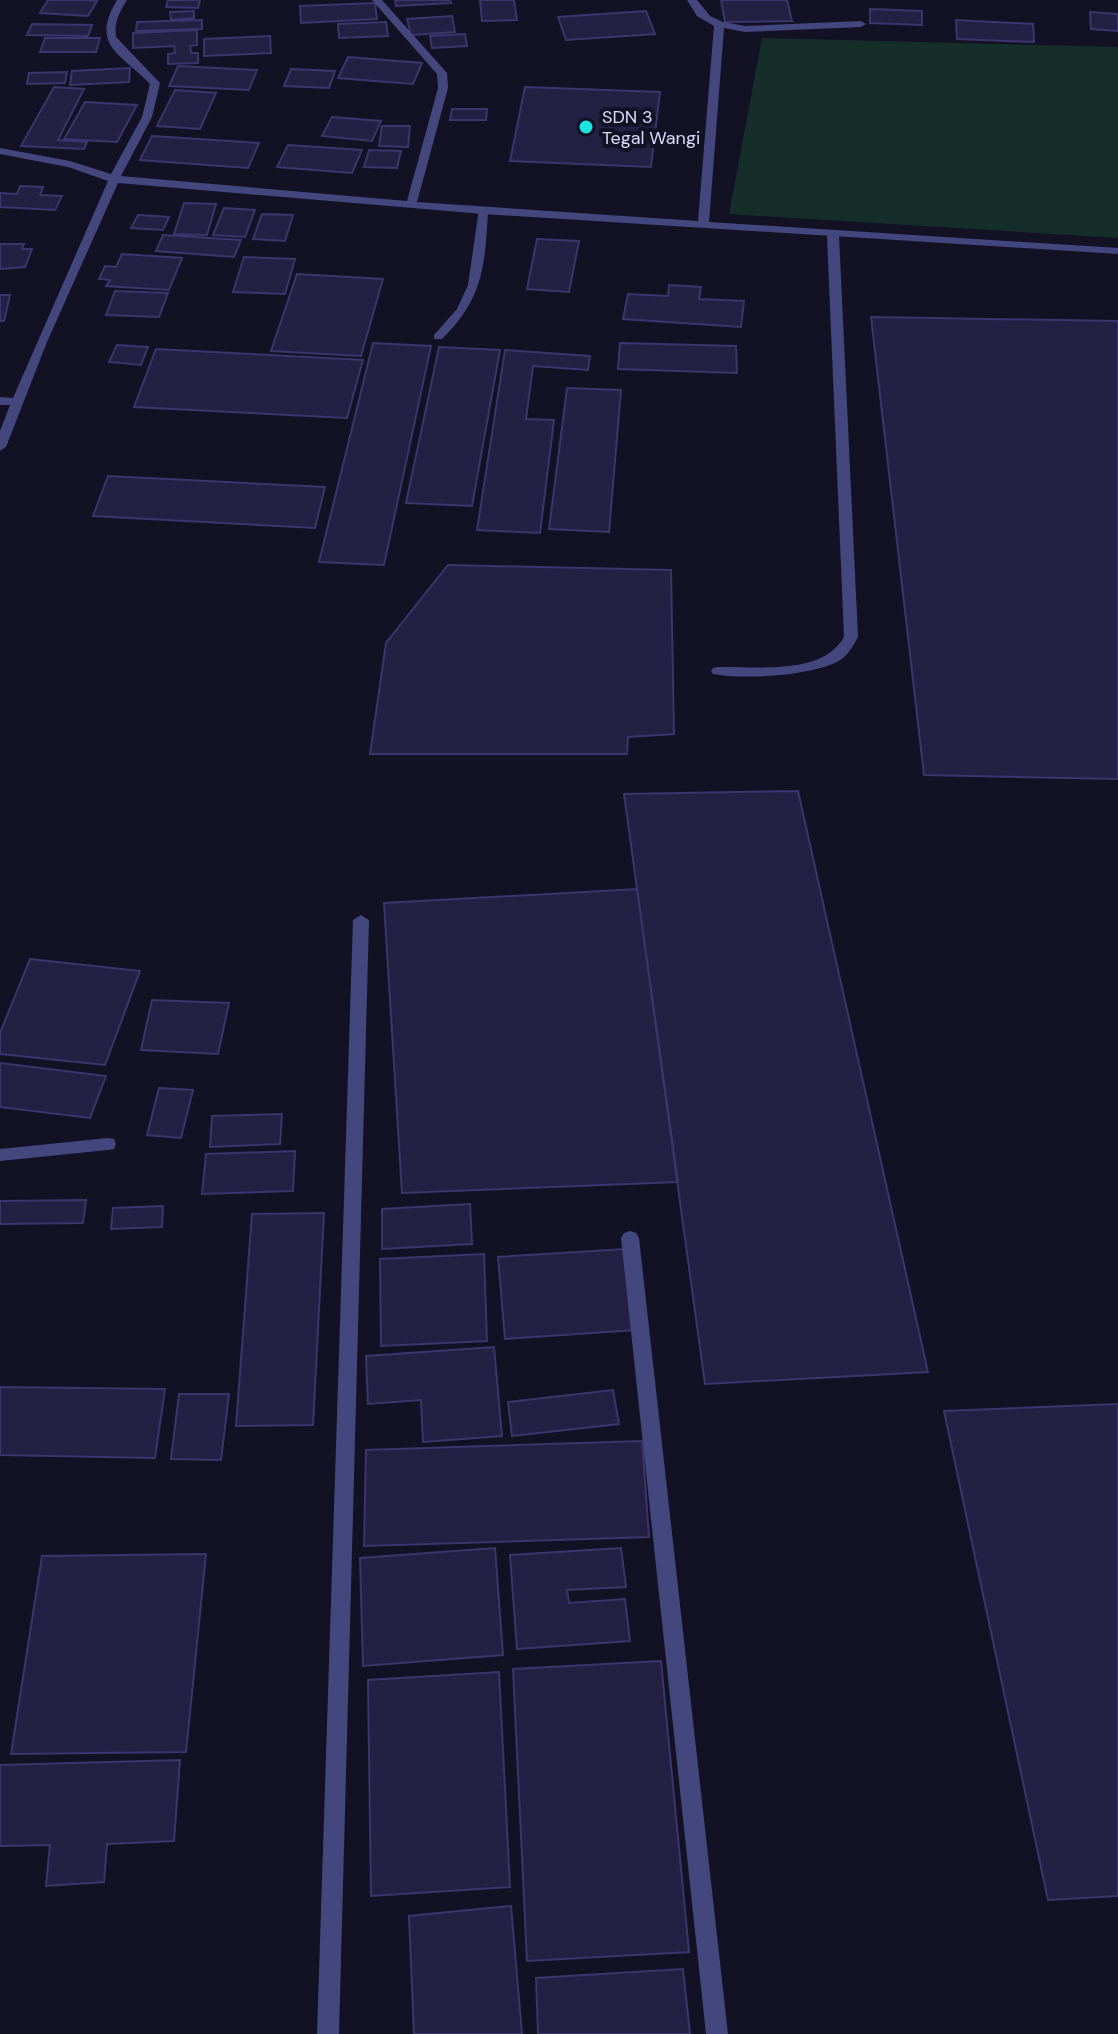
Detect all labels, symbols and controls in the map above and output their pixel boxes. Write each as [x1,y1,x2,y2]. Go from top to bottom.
place label: SDN 3 Tegal Wangi [602,105,700,150]
marker: SDN 3 Tegal Wangi [577,118,595,136]

